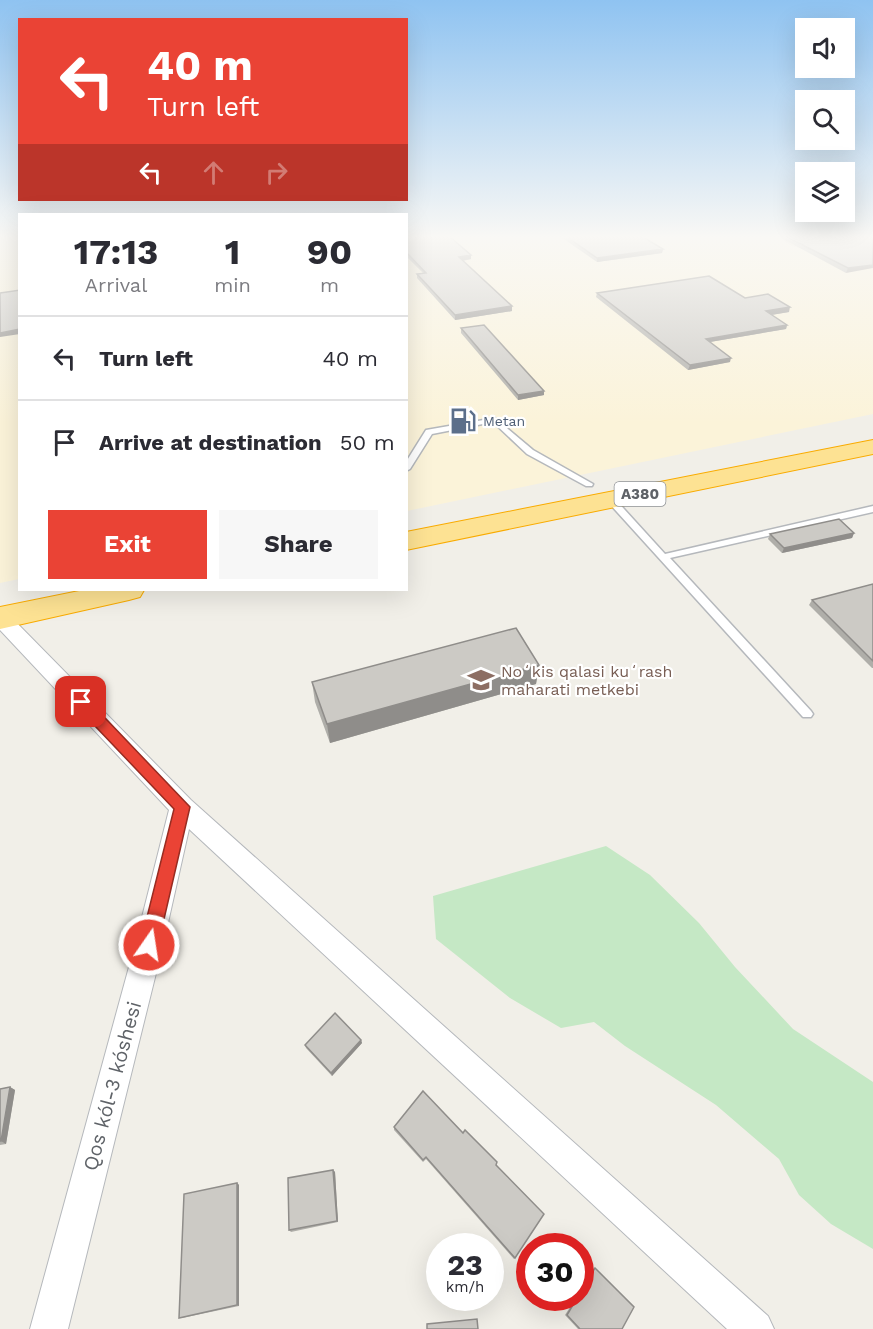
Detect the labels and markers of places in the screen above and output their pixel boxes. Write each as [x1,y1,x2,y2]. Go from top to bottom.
fuel station icon: Metan [448,406,478,436]
place label: Metan [483,413,525,429]
place label: Noʻkis qalasi kuʻrash maharati metkebi [501,662,672,699]
school or university icon: Noʻkis qalasi kuʻrash maharati metkebi [466,665,496,695]
pin [55,676,106,727]

